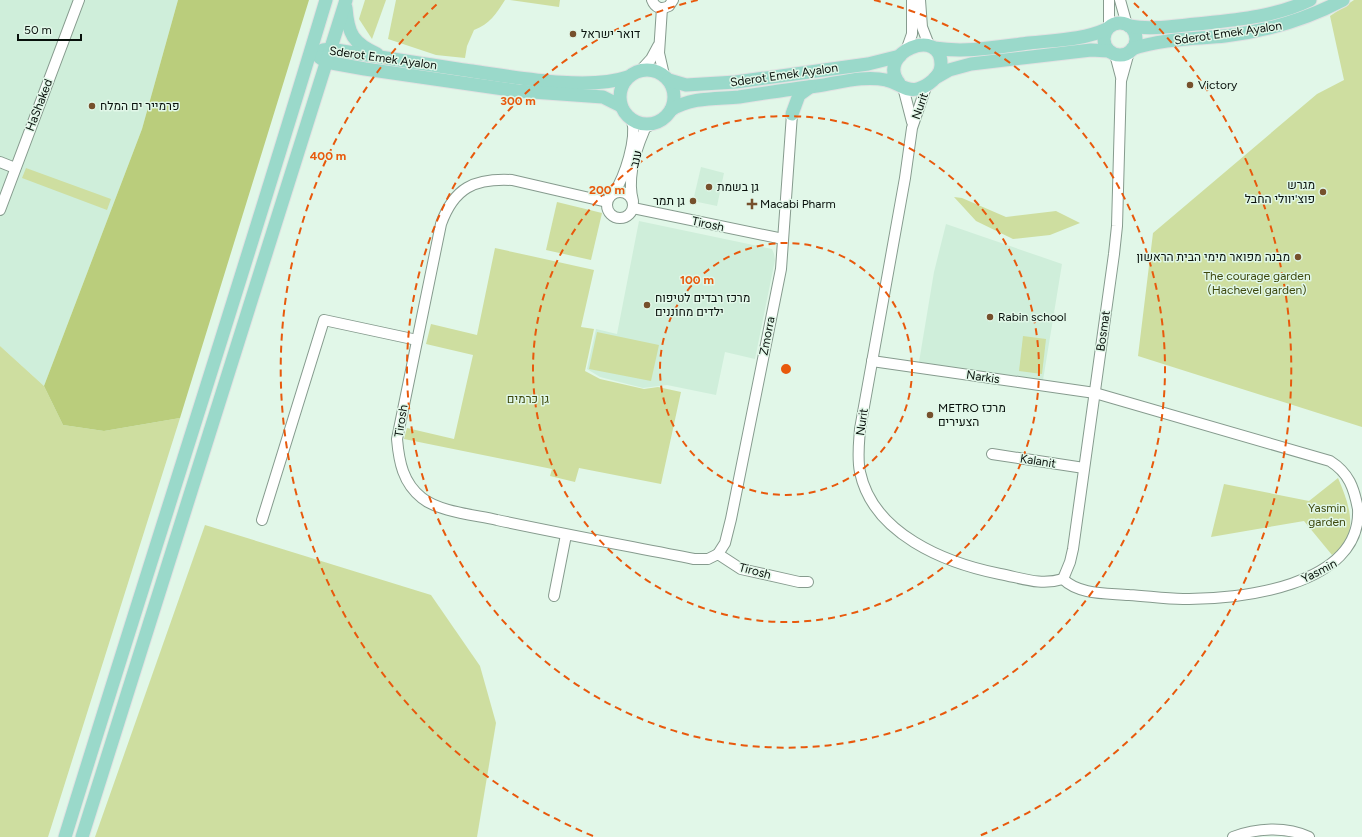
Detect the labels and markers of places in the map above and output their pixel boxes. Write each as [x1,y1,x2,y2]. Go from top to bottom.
place label: דואר ישראל [581,27,640,41]
marker: דואר ישראל [568,29,578,39]
place label: Victory [1198,78,1238,92]
marker: Victory [1185,80,1195,90]
place label: פרמייר ים המלח [100,99,179,113]
marker: פרמייר ים המלח [87,101,97,111]
place label: מגרש פוצ'יוולי החבל [1245,178,1315,206]
place label: גן בשמת [717,180,759,194]
marker: גן בשמת [704,182,714,192]
marker: מגרש פוצ'יוולי החבל [1318,187,1328,197]
place label: גן תמר [653,194,685,208]
marker: גן תמר [688,196,698,206]
place label: Macabi Pharm [760,197,836,211]
marker: Macabi Pharm [747,199,757,209]
place label: מבנה מפואר מימי הבית הראשון [1136,250,1290,264]
marker: מבנה מפואר מימי הבית הראשון [1293,252,1303,262]
place label: מרכז רבדים לטיפוח ילדים מחוננים [655,291,750,319]
marker: מרכז רבדים לטיפוח ילדים מחוננים [642,300,652,310]
place label: Rabin school [998,310,1066,324]
marker: Rabin school [985,312,995,322]
centre of rings [779,362,793,376]
place label: METRO מרכז הצעירים [938,401,1006,429]
marker: METRO מרכז הצעירים [925,410,935,420]

